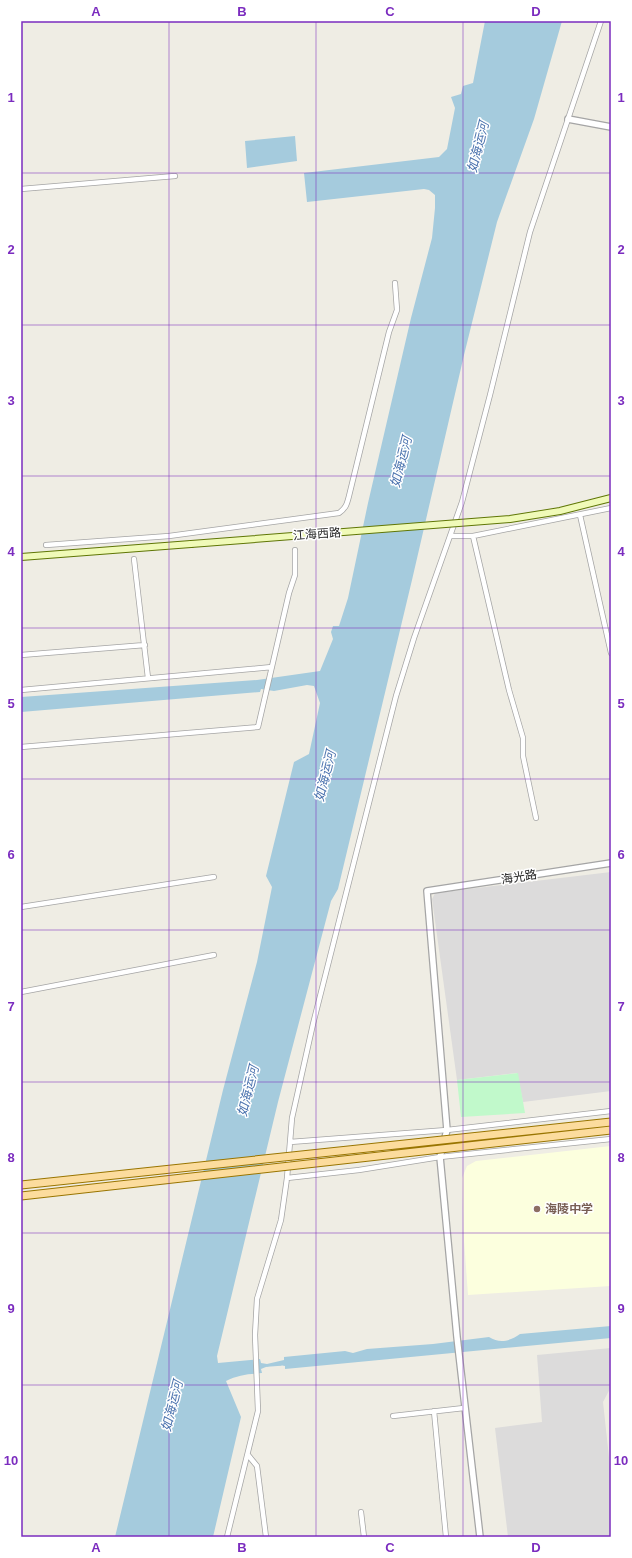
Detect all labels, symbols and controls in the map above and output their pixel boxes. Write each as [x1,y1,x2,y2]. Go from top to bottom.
text: A [91,4,101,19]
text: B [237,4,247,19]
text: C [385,4,395,19]
text: D [531,4,541,19]
text: 1 [7,90,15,105]
text: 1 [617,90,625,105]
water label: 如海运河 [464,117,492,174]
text: 2 [7,242,15,257]
text: 2 [617,242,625,257]
text: 3 [7,393,15,408]
text: 3 [617,393,625,408]
water label: 如海运河 [387,432,415,489]
street label: 江海西路 [293,525,341,543]
text: 4 [7,544,15,559]
text: 4 [617,544,625,559]
text: 5 [7,696,15,711]
text: 5 [617,696,625,711]
water label: 如海运河 [311,746,339,803]
text: 6 [7,847,15,862]
text: 6 [617,847,625,862]
street label: 海光路 [500,867,538,887]
text: 7 [7,999,15,1014]
text: 7 [617,999,625,1014]
water label: 如海运河 [234,1061,262,1118]
text: 8 [7,1150,15,1165]
text: 8 [617,1150,625,1165]
place label: 海陵中学 [545,1202,593,1216]
marker: 海陵中学 [532,1204,542,1214]
text: 9 [7,1301,15,1316]
text: 9 [617,1301,625,1316]
water label: 如海运河 [158,1376,186,1433]
text: 10 [4,1453,18,1468]
text: 10 [614,1453,628,1468]
text: A [91,1540,101,1555]
text: B [237,1540,247,1555]
text: C [385,1540,395,1555]
text: D [531,1540,541,1555]

